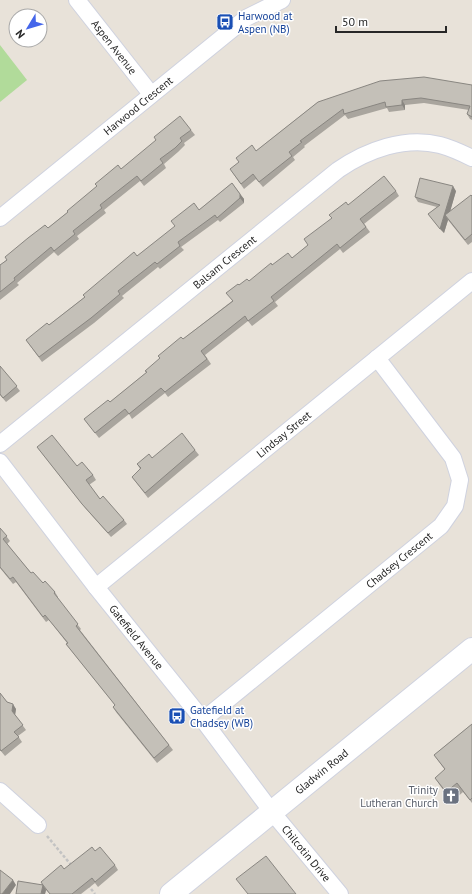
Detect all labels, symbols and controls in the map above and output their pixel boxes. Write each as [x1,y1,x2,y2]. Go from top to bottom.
north arrow [8,8,48,48]
scale bar [336,8,446,34]
place label: Harwood at Aspen (NB) [238,9,293,36]
bus stop icon: Harwood at Aspen (NB) [215,12,235,32]
text: 50 m [342,14,368,29]
street label: Aspen Avenue [88,17,140,78]
text: N [12,27,28,41]
street label: Harwood Crescent [101,73,176,138]
street label: Balsam Crescent [190,232,259,292]
street label: Lindsay Street [253,408,314,461]
street label: Chadsey Crescent [363,529,435,591]
street label: Gatefield Avenue [106,602,167,673]
place label: Gatefield at Chadsey (WB) [190,703,253,730]
bus stop icon: Gatefield at Chadsey (WB) [167,706,187,726]
street label: Gladwin Road [292,746,351,797]
place label: Trinity Lutheran Church [360,783,439,810]
church icon: Trinity Lutheran Church [441,786,461,806]
street label: Chilcotin Drive [279,822,334,885]

